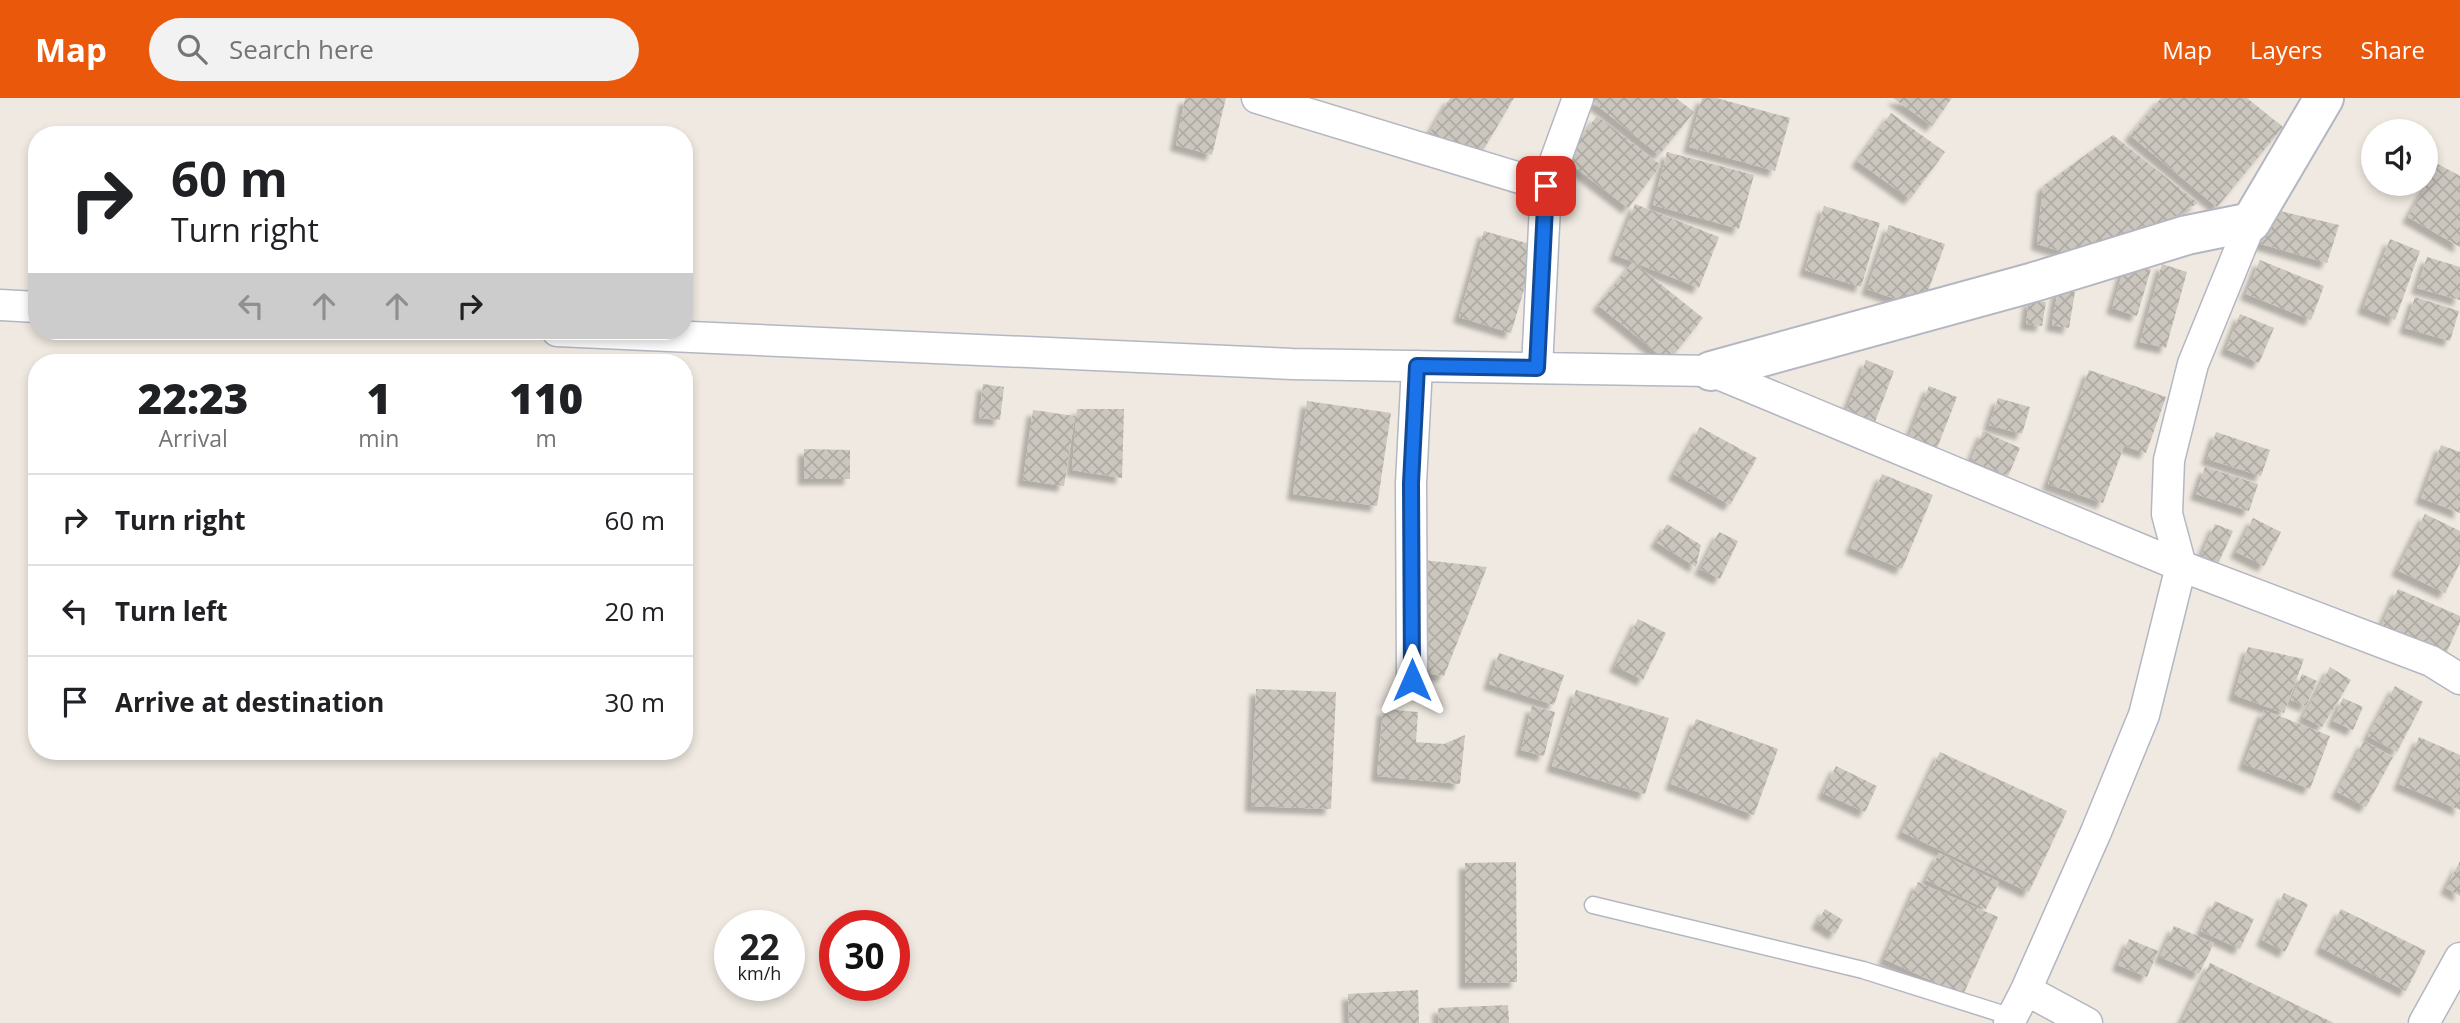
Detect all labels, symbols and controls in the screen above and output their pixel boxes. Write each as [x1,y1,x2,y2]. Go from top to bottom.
search box [149,18,639,81]
text: Map [35,27,107,72]
icon: search [173,30,211,68]
text: Search here [229,31,374,67]
text: Map [2162,33,2212,66]
text: Layers [2250,33,2323,66]
text: Share [2361,33,2425,66]
map controls [2361,119,2438,196]
button: sound [2361,119,2438,196]
text: 60 m [171,145,288,211]
icon: right [56,154,147,245]
pin [1516,156,1576,216]
icon: arrive [1527,167,1565,205]
text: Turn right [171,208,319,251]
icon: left [232,287,270,325]
icon: ahead [305,287,343,325]
icon: ahead [378,287,416,325]
icon: right [451,287,489,325]
text: 22:23 [138,369,248,426]
text: 1 [367,369,391,426]
text: 110 [509,369,583,426]
text: Arrival [159,422,228,454]
text: min [358,422,399,454]
text: m [536,422,557,454]
icon: right [56,501,94,539]
text: Turn right [115,502,246,538]
text: 60 m [604,502,665,538]
icon: left [56,592,94,630]
text: Turn left [115,593,227,629]
text: 20 m [604,593,665,629]
position arrow [1375,643,1449,717]
icon: arrive [56,683,94,721]
text: Arrive at destination [115,684,384,720]
text: 30 m [604,684,665,720]
speed limit sign: 30 [819,910,910,1001]
text: 22 [739,923,780,970]
text: km/h [738,961,781,985]

